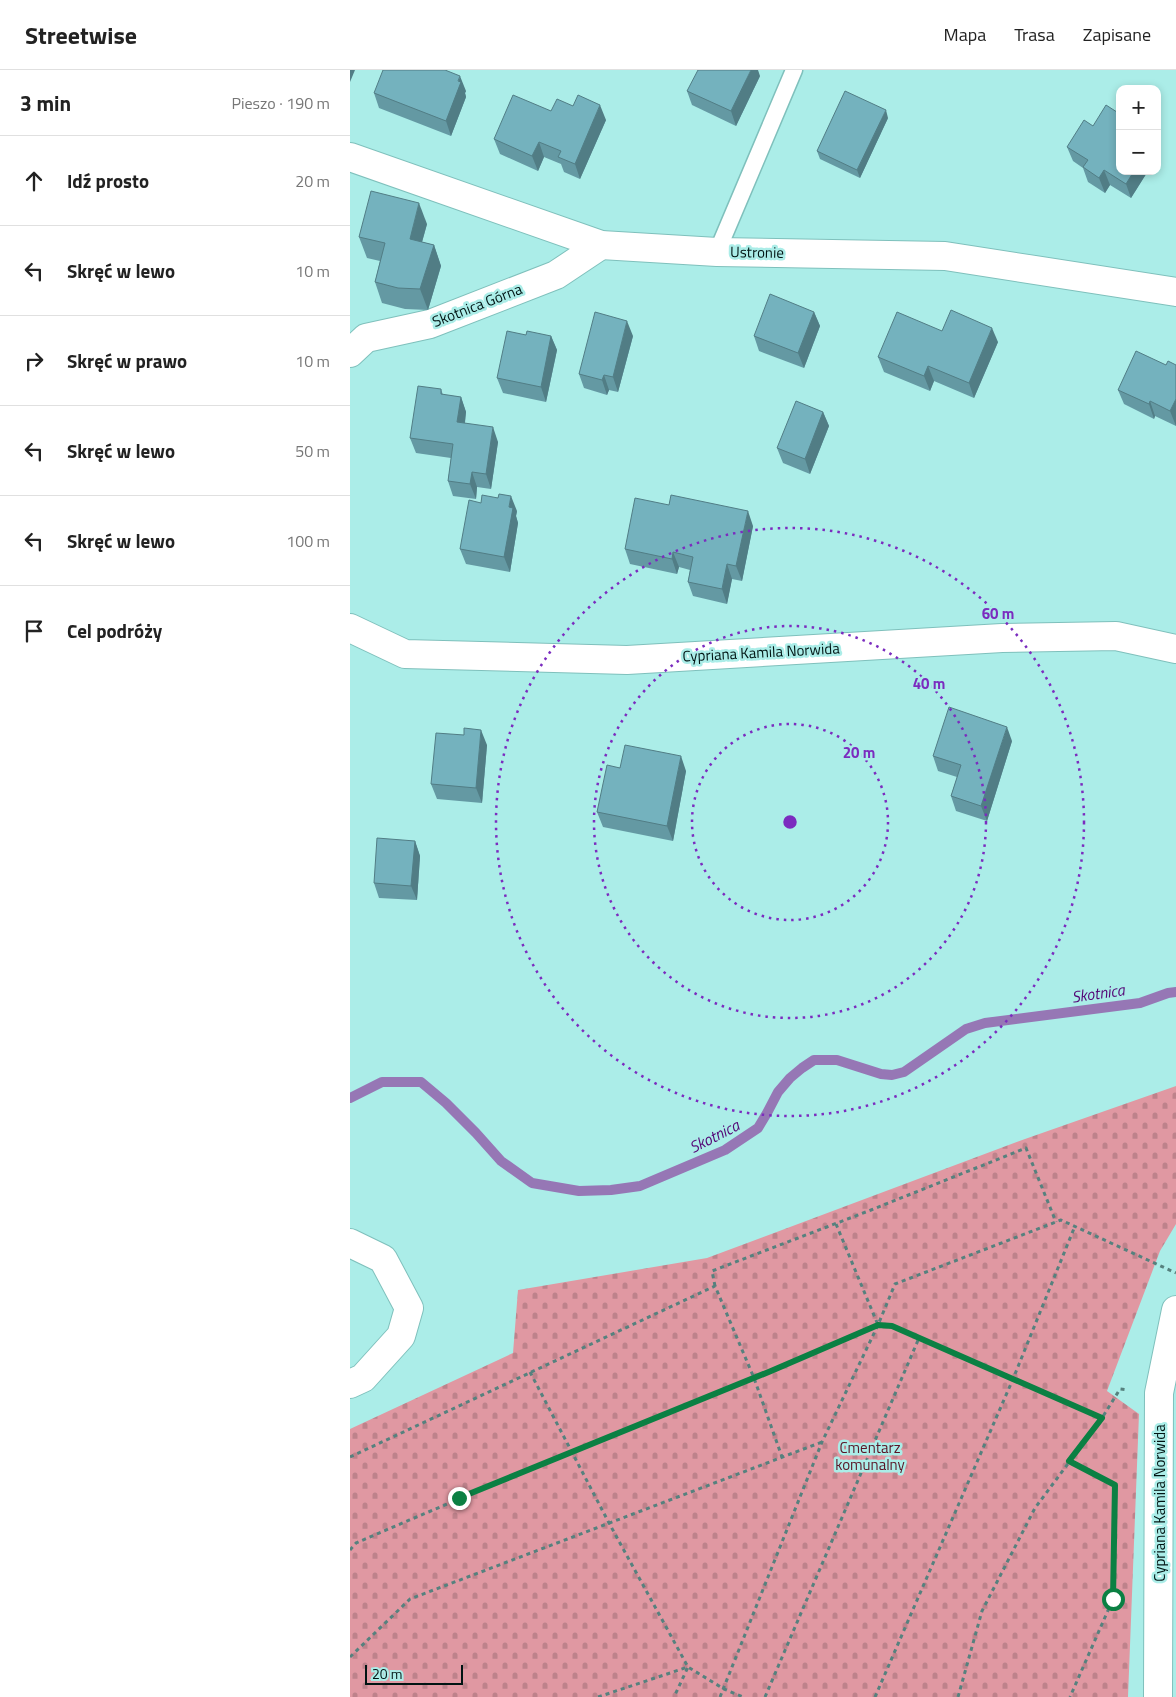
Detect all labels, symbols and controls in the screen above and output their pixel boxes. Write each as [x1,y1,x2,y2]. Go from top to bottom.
text: Streetwise [25,17,137,53]
text: Mapa [944,21,986,48]
text: Trasa [1014,21,1055,48]
text: Zapisane [1083,21,1151,48]
map controls [1116,85,1161,175]
button: + [1116,85,1161,130]
text: 3 min [20,87,71,119]
text: Pieszo · 190 m [232,91,330,115]
button: − [1116,130,1161,175]
text: Idź prosto [67,166,149,195]
icon: ahead [20,167,48,195]
text: 20 m [295,169,330,193]
street label: Ustronie [730,240,784,264]
text: Skręć w lewo [67,256,175,285]
icon: left [20,257,48,285]
text: 10 m [295,259,330,283]
street label: Skotnica Górna [429,277,526,333]
text: Skręć w prawo [67,346,187,375]
icon: right [20,347,48,375]
text: 10 m [295,349,330,373]
text: Skręć w lewo [67,436,175,465]
icon: left [20,437,48,465]
text: 50 m [295,439,330,463]
text: Skręć w lewo [67,526,175,555]
icon: left [20,527,48,555]
text: 100 m [286,529,330,553]
text: 60 m [982,602,1014,625]
text: Cel podróży [67,616,162,645]
icon: arrive [20,617,48,645]
street label: Cypriana Kamila Norwida [682,636,841,668]
text: 40 m [913,672,945,695]
text: 20 m [843,741,875,764]
centre of rings [781,813,799,831]
water label: Skotnica [1070,977,1127,1009]
water label: Skotnica [685,1113,744,1159]
street label: Cypriana Kamila Norwida [1148,1424,1171,1582]
park label: Cmentarz komunalny [835,1436,905,1476]
route end [448,1487,471,1510]
route start [1102,1588,1125,1611]
scale bar [365,1662,462,1685]
text: 20 m [372,1663,402,1684]

